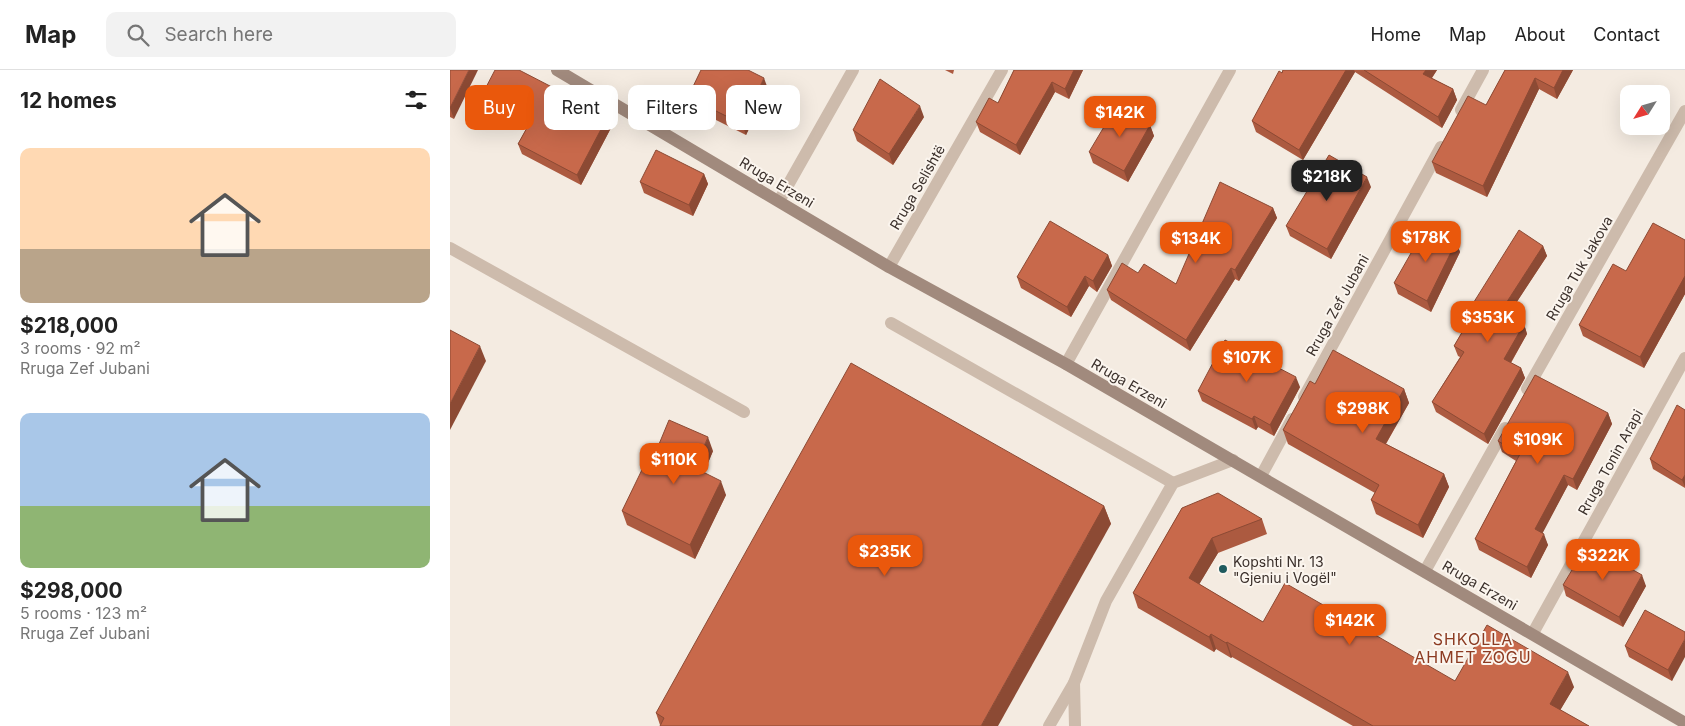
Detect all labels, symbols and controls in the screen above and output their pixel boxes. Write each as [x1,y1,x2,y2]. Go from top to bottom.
search box [106,12,456,57]
text: Map [25,20,76,49]
icon: search [124,21,152,49]
text: Search here [164,23,273,46]
text: Home [1371,24,1421,45]
text: Map [1449,24,1486,45]
text: About [1514,24,1565,45]
text: Contact [1593,24,1660,45]
chip: Buy [465,85,534,130]
chip: Rent [544,85,618,130]
chip: Filters [628,85,716,130]
chip: New [726,85,800,130]
north arrow [1620,85,1670,135]
map controls [1620,85,1670,135]
icon: filters [402,86,430,114]
text: 12 homes [20,88,117,113]
pin: $142K [1085,96,1155,138]
text: $142K [1095,102,1145,122]
street label: Rruga Selishtë [886,142,948,232]
street label: Rruga Erzeni [737,153,817,211]
pin: $218K [1292,160,1362,202]
text: $218K [1302,166,1352,186]
icon: home [180,180,270,270]
street label: Rruga Tuk Jakova [1542,213,1616,323]
pin: $178K [1391,220,1461,263]
pin: $134K [1161,222,1231,264]
text: $178K [1402,227,1450,247]
text: $134K [1171,228,1221,248]
street label: Rruga Zef Jubani [1302,251,1372,359]
pin: $353K [1453,300,1523,343]
text: $353K [1462,307,1514,327]
text: $218,000 [20,313,118,338]
text: 3 rooms · 92 m² [20,338,141,358]
pin: $107K [1212,340,1282,383]
text: $107K [1223,347,1271,367]
street label: Rruga Erzeni [1088,355,1170,411]
text: Rruga Zef Jubani [20,358,150,378]
pin: $298K [1328,392,1398,434]
text: $298K [1337,398,1389,418]
street label: Rruga Tonin Arapi [1574,406,1646,518]
pin: $109K [1503,422,1573,465]
text: $109K [1513,429,1563,449]
pin: $110K [639,442,709,485]
icon: home [180,445,270,535]
text: $110K [651,449,697,469]
pin: $235K [850,534,920,577]
pin: $322K [1568,538,1638,581]
text: $235K [859,541,911,561]
text: $322K [1577,545,1629,565]
place label: Kopshti Nr. 13 "Gjeniu i Vogël" [1233,553,1337,586]
street label: Rruga Erzeni [1439,557,1521,613]
marker: Kopshti Nr. 13 "Gjeniu i Vogël" [1217,563,1229,575]
text: $298,000 [20,578,123,603]
text: 5 rooms · 123 m² [20,603,147,623]
pin: $142K [1315,604,1385,646]
text: $142K [1325,610,1375,630]
text: Rruga Zef Jubani [20,623,150,643]
district label: SHKOLLA AHMET ZOGU [1414,629,1532,667]

